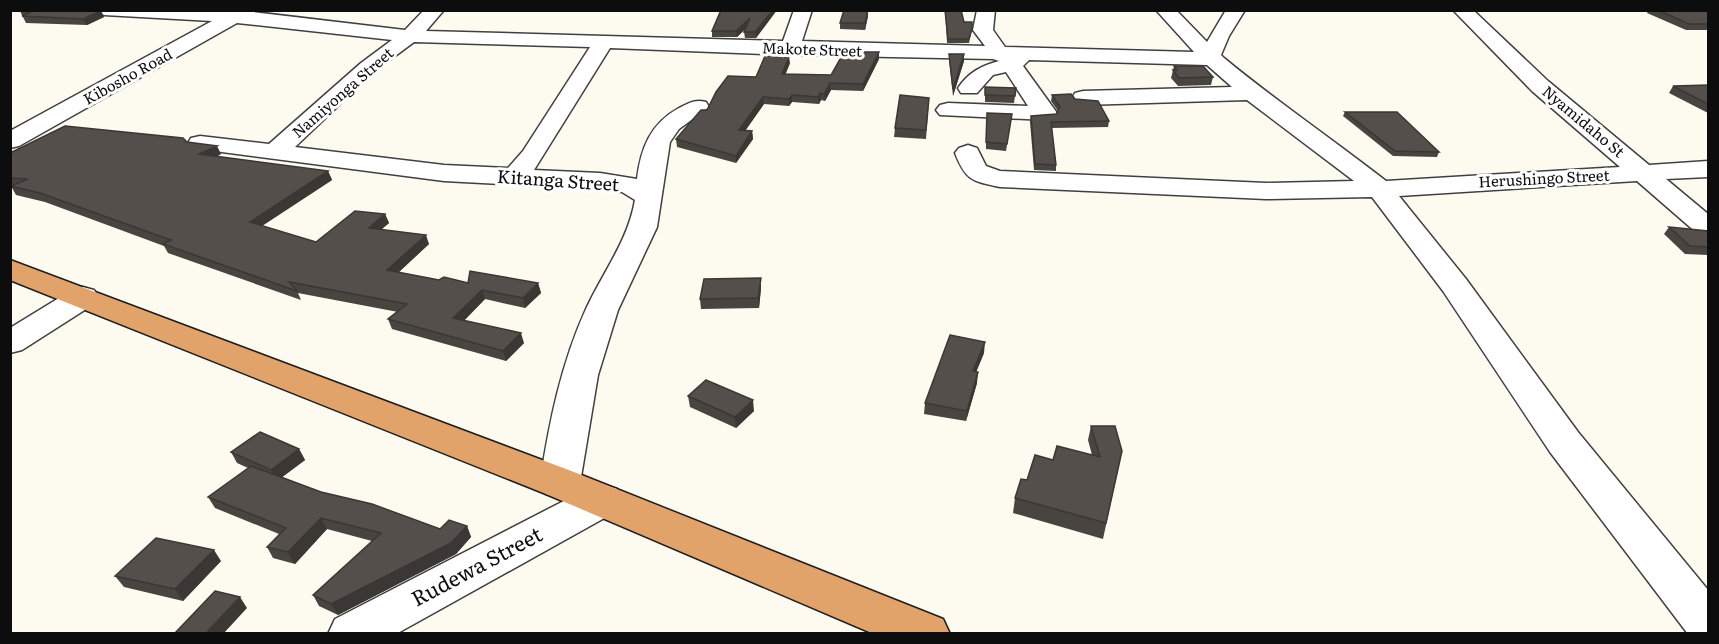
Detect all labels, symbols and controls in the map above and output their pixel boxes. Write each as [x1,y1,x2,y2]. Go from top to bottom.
street label: Makote Street [762,35,862,62]
street label: Namiyonga Street [286,41,398,142]
street label: Kibosho Road [79,42,176,110]
street label: Nyamidaho St [1538,79,1630,162]
street label: Kitanga Street [496,162,621,197]
street label: Herushingo Street [1478,163,1610,192]
street label: Rudewa Street [405,517,547,612]

